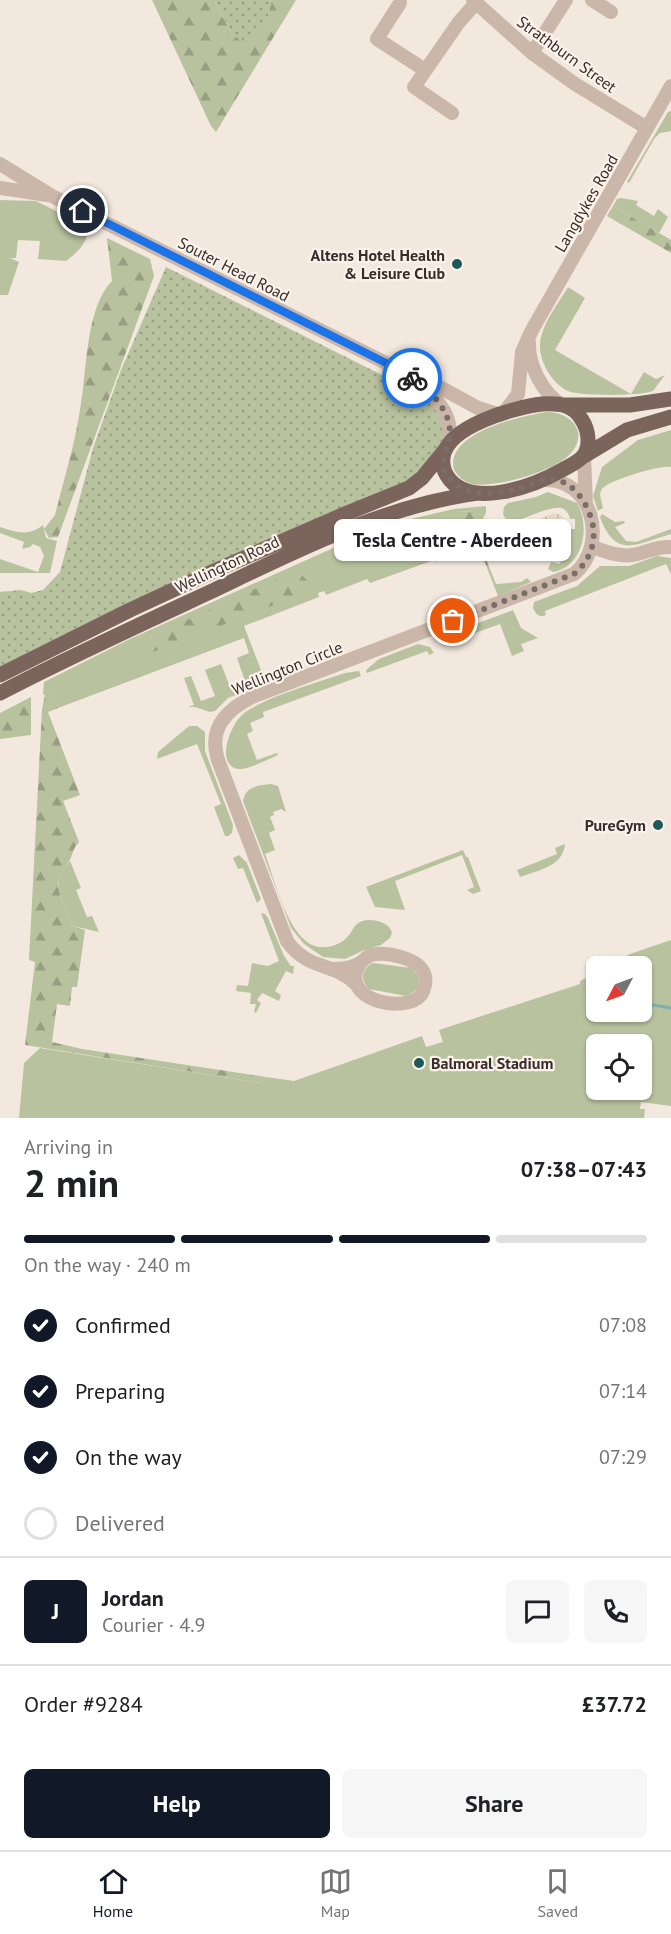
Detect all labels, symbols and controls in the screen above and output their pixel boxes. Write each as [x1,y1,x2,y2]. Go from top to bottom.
street label: Strathburn Street [513,11,621,97]
street label: Langdykes Road [550,150,622,256]
pin [57,185,108,236]
icon: home [66,194,99,227]
street label: Souter Head Road [175,232,293,306]
place label: Altens Hotel Health & Leisure Club [311,245,445,283]
marker: Altens Hotel Health & Leisure Club [450,257,464,271]
courier [382,348,442,408]
icon: bike [396,362,429,395]
callout: Tesla Centre - Aberdeen [334,519,572,561]
text: Tesla Centre - Aberdeen [353,527,552,553]
street label: Wellington Road [172,531,282,597]
pin [427,595,478,646]
icon: bag [436,604,469,637]
street label: Wellington Circle [229,637,345,699]
place label: PureGym [585,815,646,835]
marker: PureGym [651,818,665,832]
north arrow [586,956,652,1022]
map controls [586,956,652,1100]
button: locate [586,1034,652,1100]
place label: Balmoral Stadium [431,1053,553,1073]
marker: Balmoral Stadium [412,1056,426,1070]
text: Arriving in [24,1134,113,1160]
text: 07:38–07:43 [521,1155,647,1183]
text: 2 min [24,1157,119,1208]
text: On the way · 240 m [24,1252,191,1278]
icon: check [24,1309,57,1342]
text: Confirmed [75,1311,171,1339]
text: 07:08 [599,1312,647,1338]
icon: check [24,1375,57,1408]
text: Preparing [75,1377,165,1405]
text: 07:14 [599,1378,647,1404]
icon: check [24,1441,57,1474]
text: On the way [75,1443,182,1471]
text: 07:29 [599,1444,647,1470]
text: Delivered [75,1509,165,1537]
button: chat [506,1580,569,1643]
button: phone [584,1580,647,1643]
text: Jordan [102,1584,164,1612]
text: J [52,1597,59,1625]
text: Courier · 4.9 [102,1612,205,1638]
text: Order #9284 [24,1690,143,1718]
text: £37.72 [582,1690,647,1718]
button: Help [24,1769,330,1838]
button: Share [342,1769,647,1838]
tab: Home [93,1865,133,1921]
tab: Map [319,1865,352,1921]
tab: Saved [537,1865,578,1921]

